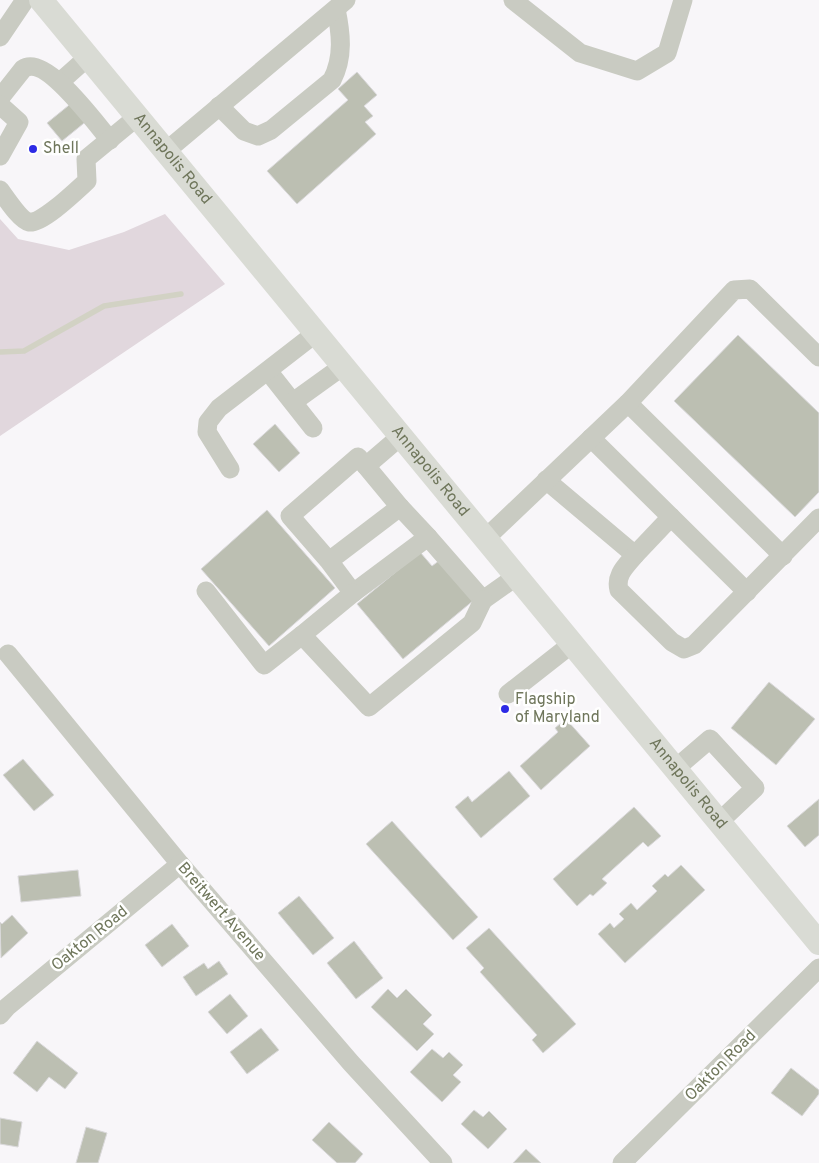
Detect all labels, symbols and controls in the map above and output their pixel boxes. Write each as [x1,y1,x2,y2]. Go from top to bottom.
street label: Annapolis Road [129,109,216,209]
place label: Shell [43,139,79,159]
marker: Shell [27,143,39,155]
street label: Annapolis Road [386,421,473,521]
place label: Flagship of Maryland [515,690,600,728]
marker: Flagship of Maryland [499,703,511,715]
street label: Annapolis Road [644,734,731,834]
street label: Breitwert Avenue [173,859,269,965]
street label: Oakton Road [48,902,132,976]
street label: Oakton Road [681,1026,761,1106]

